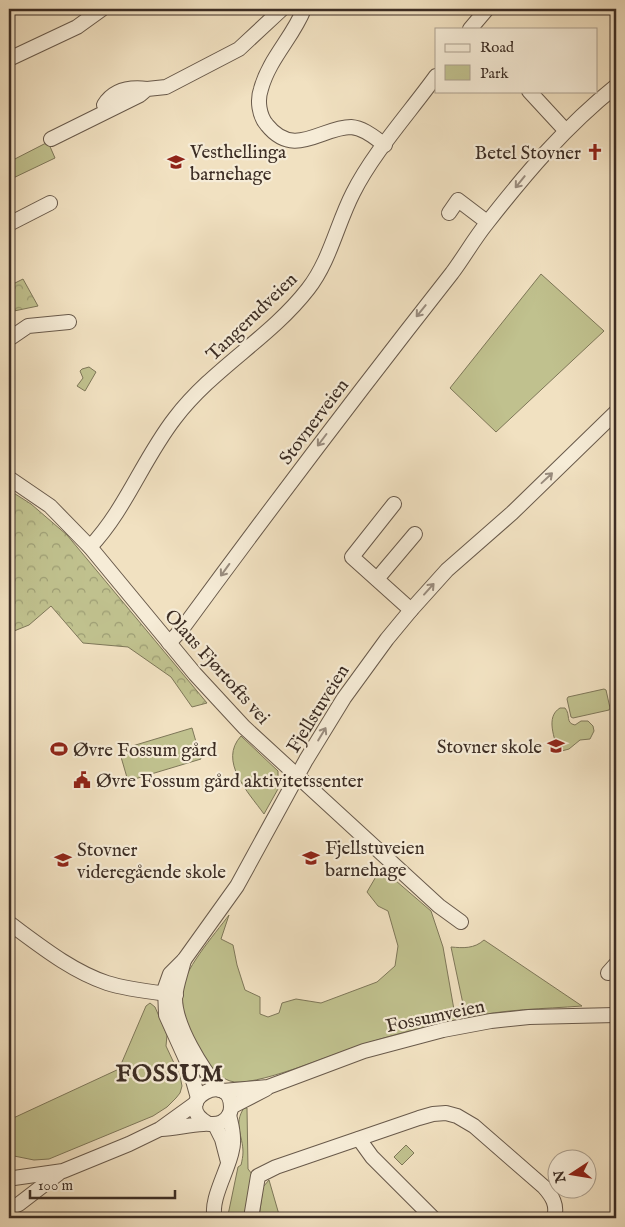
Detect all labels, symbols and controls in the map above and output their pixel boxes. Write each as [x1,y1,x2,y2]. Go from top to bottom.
legend [435,28,598,92]
text: Road [480,38,515,57]
text: Park [480,64,510,83]
place label: Vesthellinga barnehage [189,141,287,187]
place label: Betel Stovner [475,142,581,166]
church icon: Betel Stovner [585,142,605,162]
school or university icon: Vesthellinga barnehage [166,152,186,172]
one-way arrow [515,176,526,189]
street label: Tangerudveien [202,268,303,367]
one-way arrow [416,304,427,317]
street label: Stovnerveien [274,374,355,470]
one-way arrow [317,433,328,446]
one-way arrow [541,472,553,484]
one-way arrow [220,563,230,577]
one-way arrow [423,583,435,596]
street label: Olaus Fjørtofts vei [159,605,274,730]
street label: Fjellstuveien [282,660,355,758]
one-way arrow [317,727,327,741]
place label: Stovner skole [437,736,542,760]
school or university icon: Stovner skole [546,736,566,756]
sports icon: Øvre Fossum gård [49,739,69,759]
place label: Øvre Fossum gård [73,739,218,763]
public building icon: Øvre Fossum gård aktivitetssenter [72,770,92,790]
place label: Øvre Fossum gård aktivitetssenter [96,770,363,794]
place label: Fjellstuveien barnehage [325,837,425,883]
place label: Stovner videregående skole [77,839,226,885]
school or university icon: Fjellstuveien barnehage [301,848,321,868]
school or university icon: Stovner videregående skole [53,850,73,870]
street label: Fossumveien [384,995,487,1039]
district label: FOSSUM [116,1059,224,1090]
north arrow [548,1150,598,1200]
scale bar [30,1167,175,1199]
text: N [550,1169,571,1185]
text: 100 m [38,1176,74,1195]

